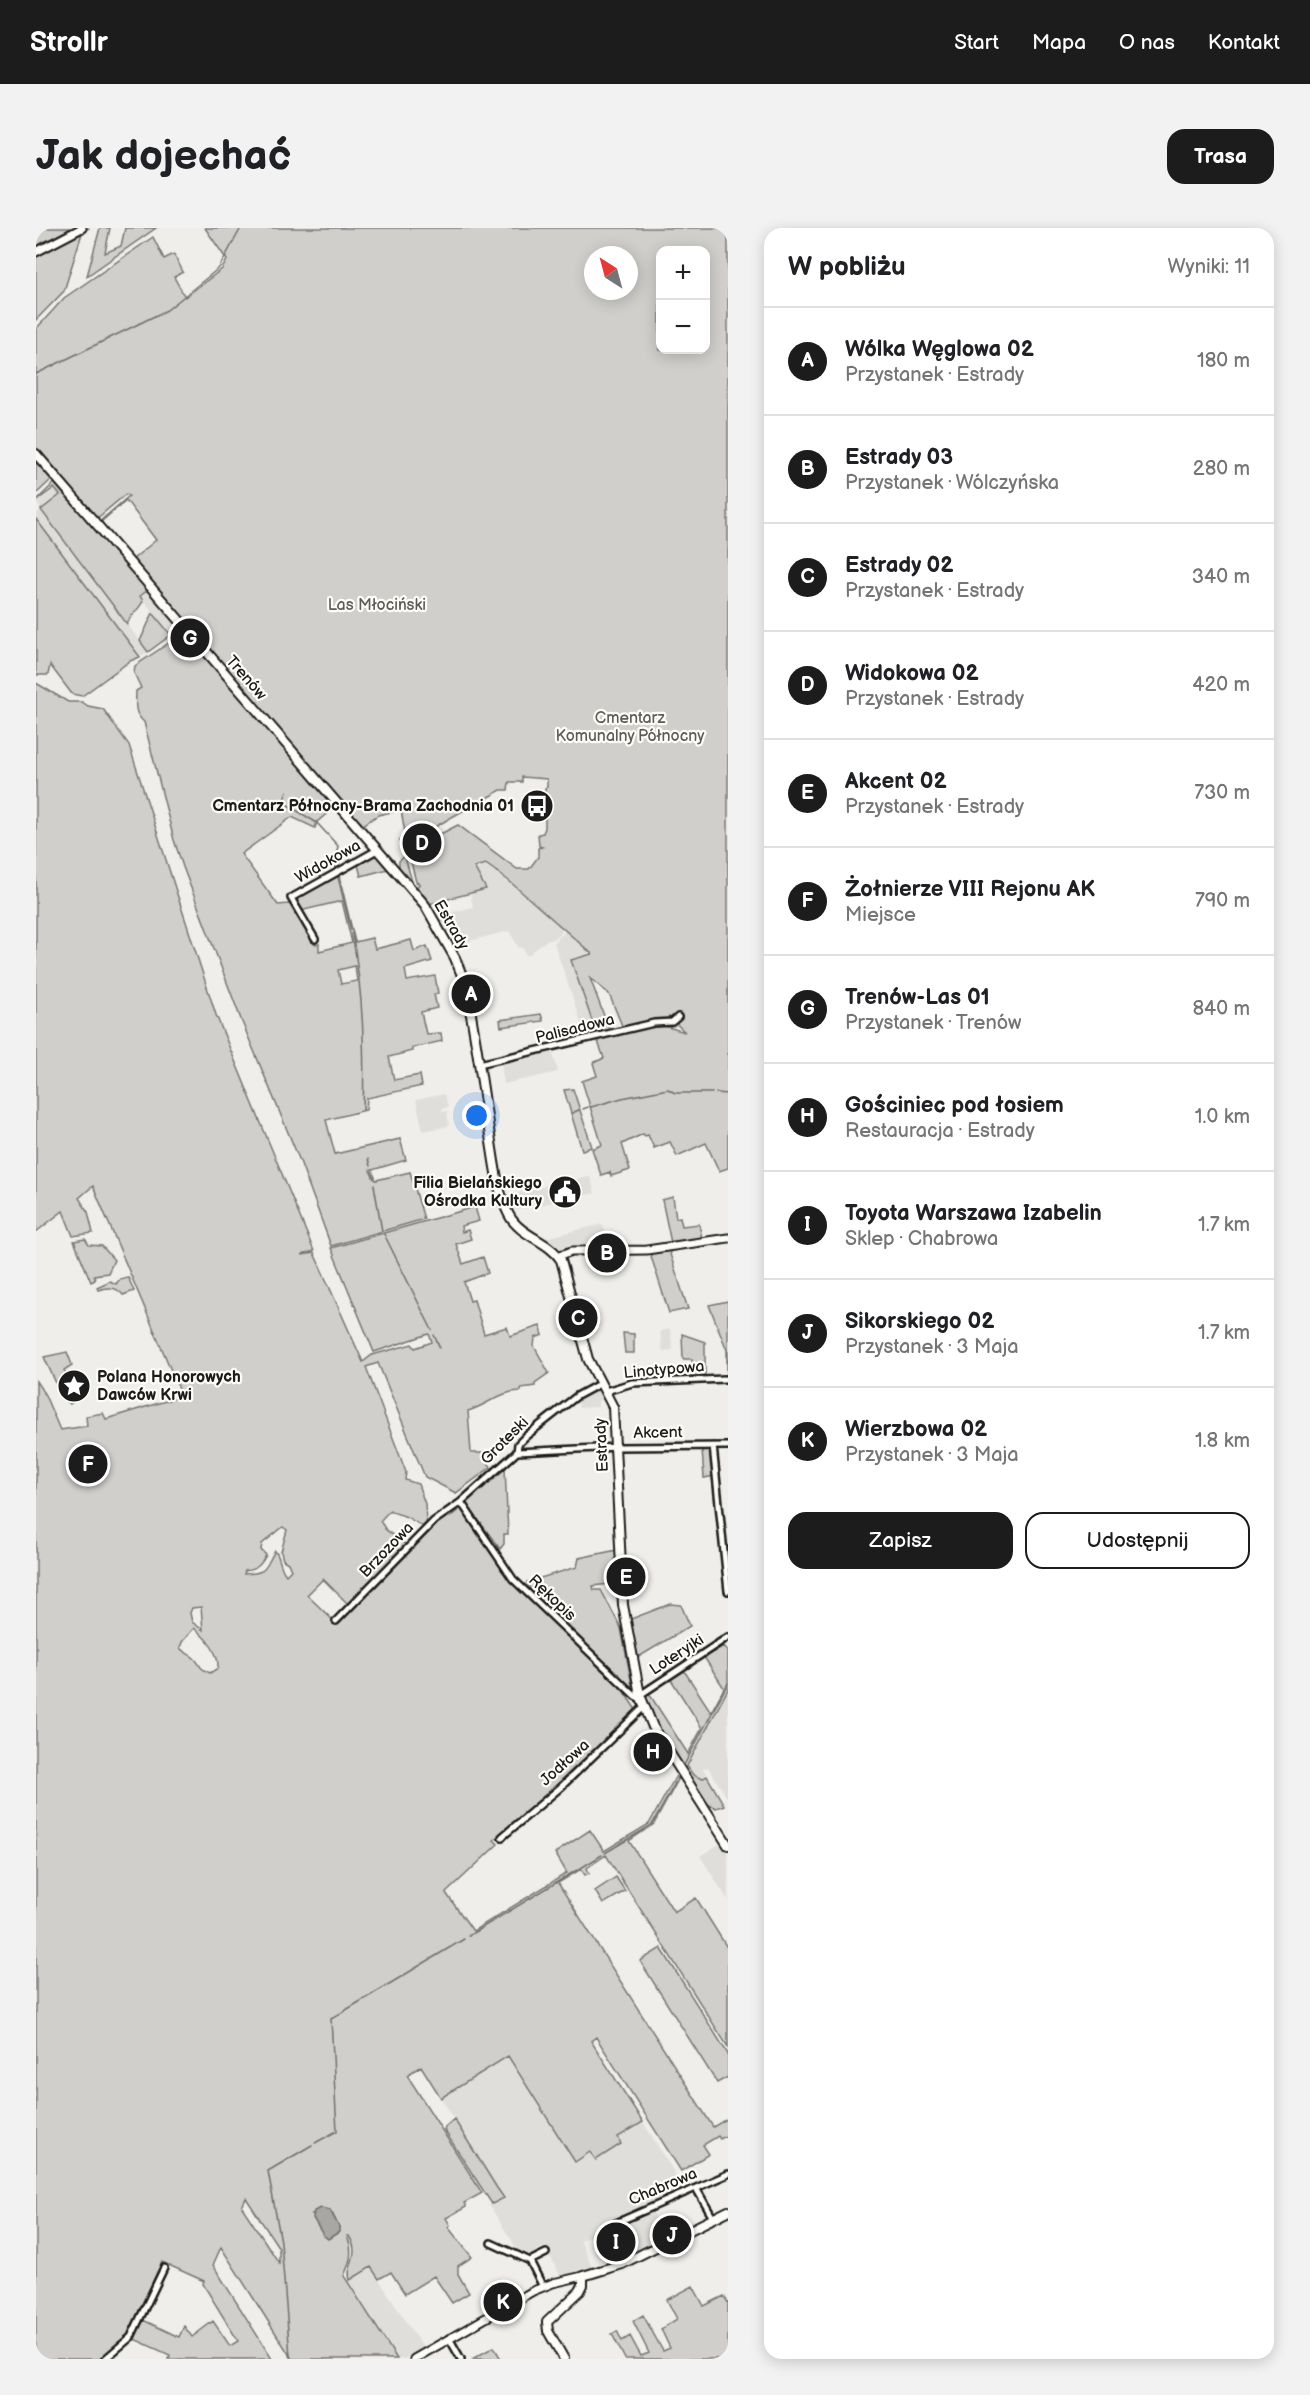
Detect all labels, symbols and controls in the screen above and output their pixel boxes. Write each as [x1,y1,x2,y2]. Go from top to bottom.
text: Strollr [30,26,108,59]
text: Start [954,30,999,55]
text: Mapa [1032,30,1086,55]
text: O nas [1119,30,1175,55]
text: Kontakt [1208,30,1280,55]
button: Trasa [1167,129,1274,184]
text: Jak dojechać [36,131,291,182]
north arrow [584,246,638,300]
map controls [656,246,710,354]
button: + [656,246,710,300]
text: W pobliżu [788,252,906,283]
text: Wyniki: 11 [1168,255,1250,279]
button: − [656,300,710,354]
text: Wólka Węglowa 02 [845,336,1034,363]
text: A [801,349,814,373]
text: 180 m [1197,349,1250,373]
text: Przystanek · Estrady [845,363,1024,387]
text: Estrady 03 [845,444,953,471]
text: B [800,457,815,481]
text: 280 m [1193,457,1250,481]
text: Przystanek · Wólczyńska [845,471,1059,495]
text: Estrady 02 [845,552,953,579]
text: C [800,565,815,589]
text: 340 m [1192,565,1250,589]
text: Przystanek · Estrady [845,579,1024,603]
park label: Las Młociński [328,596,426,615]
pin: G [170,616,210,660]
street label: Trenów [222,652,271,704]
text: Widokowa 02 [845,660,979,687]
text: D [801,673,814,697]
text: 420 m [1192,673,1250,697]
text: Przystanek · Estrady [845,687,1024,711]
park label: Cmentarz Komunalny Północny [556,709,705,746]
text: Akcent 02 [845,768,947,795]
text: E [801,781,814,805]
text: 730 m [1194,781,1250,805]
bus stop icon: Cmentarz Północny-Brama Zachodnia 01 [519,788,555,824]
text: Przystanek · Estrady [845,795,1024,819]
place label: Cmentarz Północny-Brama Zachodnia 01 [212,797,514,816]
pin: D [402,820,442,866]
street label: Widokowa [292,836,364,888]
text: Żołnierze VIII Rejonu AK [845,876,1095,903]
text: F [801,889,814,913]
text: 790 m [1195,889,1250,913]
street label: Estrady [429,897,473,954]
text: Miejsce [845,903,916,927]
pin: A [452,972,490,1017]
text: Trenów-Las 01 [845,984,990,1011]
text: G [800,997,815,1021]
text: 840 m [1192,997,1250,1021]
street label: Palisadowa [534,1010,616,1048]
text: Przystanek · Trenów [845,1011,1021,1035]
text: Gościniec pod łosiem [845,1092,1064,1119]
your location [462,1101,491,1130]
text: H [800,1105,815,1129]
text: 1.0 km [1195,1105,1250,1129]
text: Restauracja · Estrady [845,1119,1035,1143]
place label: Filia Bielańskiego Ośrodka Kultury [413,1174,543,1211]
public building icon: Filia Bielańskiego Ośrodka Kultury [547,1174,583,1210]
text: Toyota Warszawa Izabelin [845,1200,1102,1227]
text: I [804,1213,811,1237]
text: 1.7 km [1198,1213,1250,1237]
text: Sklep · Chabrowa [845,1227,998,1251]
pin: B [588,1230,626,1276]
pin: C [558,1296,598,1340]
text: Sikorskiego 02 [845,1308,994,1335]
text: J [802,1321,813,1345]
text: 1.7 km [1198,1321,1250,1345]
text: Przystanek · 3 Maja [845,1335,1019,1359]
street label: Linotypowa [623,1357,705,1383]
place icon: Polana Honorowych Dawców Krwi [56,1368,92,1404]
place label: Polana Honorowych Dawców Krwi [97,1368,241,1405]
street label: Groteski [477,1413,533,1469]
text: Wierzbowa 02 [845,1416,987,1443]
street label: Estrady [591,1417,613,1473]
street label: Akcent [633,1423,683,1443]
text: K [801,1429,814,1453]
text: 1.8 km [1195,1429,1250,1453]
pin: F [68,1442,108,1486]
text: Przystanek · 3 Maja [845,1443,1019,1467]
button: Zapisz [788,1512,1013,1569]
button: Udostępnij [1025,1512,1250,1569]
street label: Brzozowa [356,1518,418,1582]
pin: E [606,1554,646,1600]
street label: Rękopis [524,1571,580,1625]
street label: Loteryjki [646,1630,708,1680]
pin: H [634,1730,672,1774]
street label: Jodłowa [536,1736,594,1790]
street label: Chabrowa [626,2164,700,2210]
pin: J [652,2212,692,2258]
pin: I [596,2220,636,2264]
pin: K [484,2280,522,2324]

